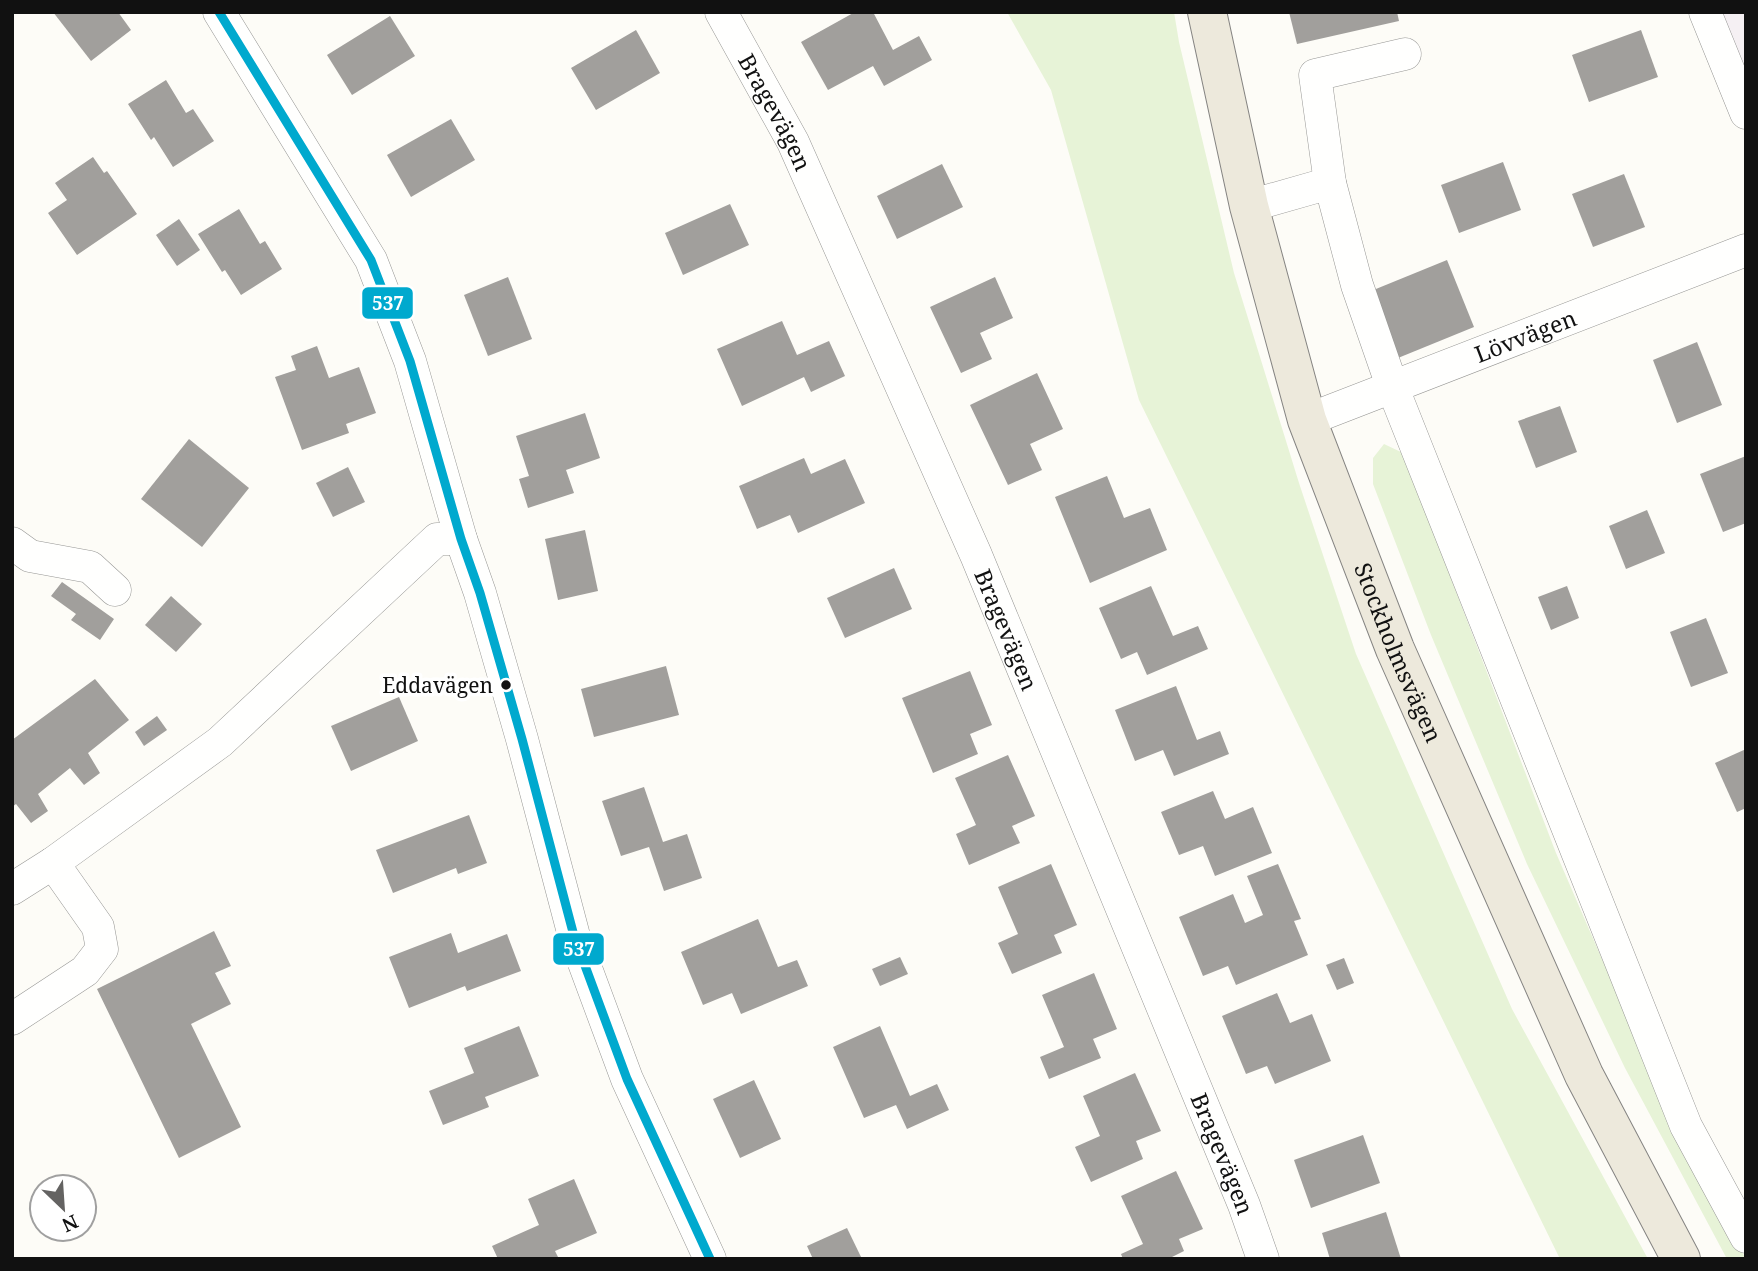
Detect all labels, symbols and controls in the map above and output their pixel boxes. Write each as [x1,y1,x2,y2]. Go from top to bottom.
street label: Bragevägen [731,48,820,176]
line badge: 537 [361,286,414,320]
text: 537 [372,290,404,316]
street label: Lövvägen [1470,301,1581,370]
street label: Stockholmsvägen [1347,558,1450,747]
street label: Bragevägen [967,564,1046,695]
place label: Eddavägen [382,671,493,699]
marker: Eddavägen [499,678,513,692]
line badge: 537 [552,932,605,966]
text: 537 [563,936,595,962]
street label: Bragevägen [1184,1088,1262,1219]
north arrow [28,1173,98,1243]
text: N [58,1208,82,1238]

